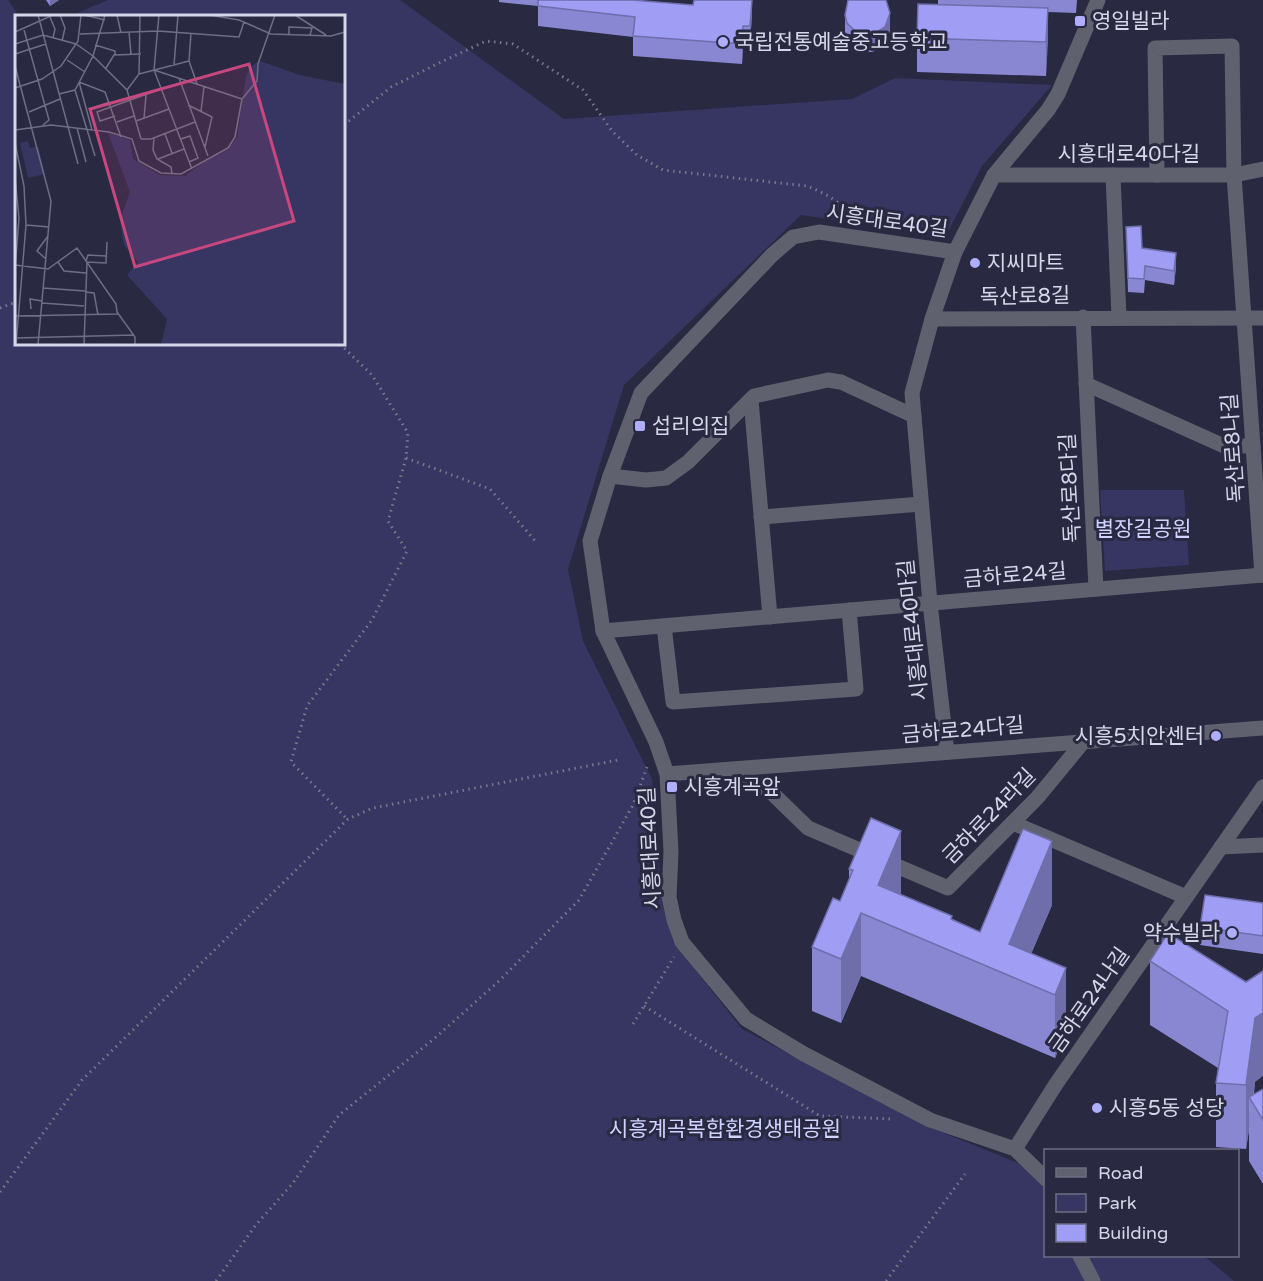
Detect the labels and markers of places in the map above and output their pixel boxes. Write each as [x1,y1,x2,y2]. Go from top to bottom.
place label: 영일빌라 [1092,9,1169,34]
marker: 영일빌라 [1073,14,1087,28]
place label: 국립전통예술중고등학교 [735,30,948,55]
marker: 국립전통예술중고등학교 [716,35,730,49]
place label: 지씨마트 [987,251,1064,276]
marker: 지씨마트 [968,256,982,270]
place label: 섭리의집 [652,414,729,439]
marker: 섭리의집 [633,419,647,433]
place label: 시흥5치안센터 [1075,724,1204,749]
marker: 시흥5치안센터 [1209,729,1223,743]
place label: 시흥계곡앞 [684,775,781,800]
marker: 시흥계곡앞 [665,780,679,794]
place label: 약수빌라 [1143,921,1220,946]
marker: 약수빌라 [1225,926,1239,940]
place label: 시흥5동 성당 [1109,1096,1224,1121]
marker: 시흥5동 성당 [1090,1101,1104,1115]

